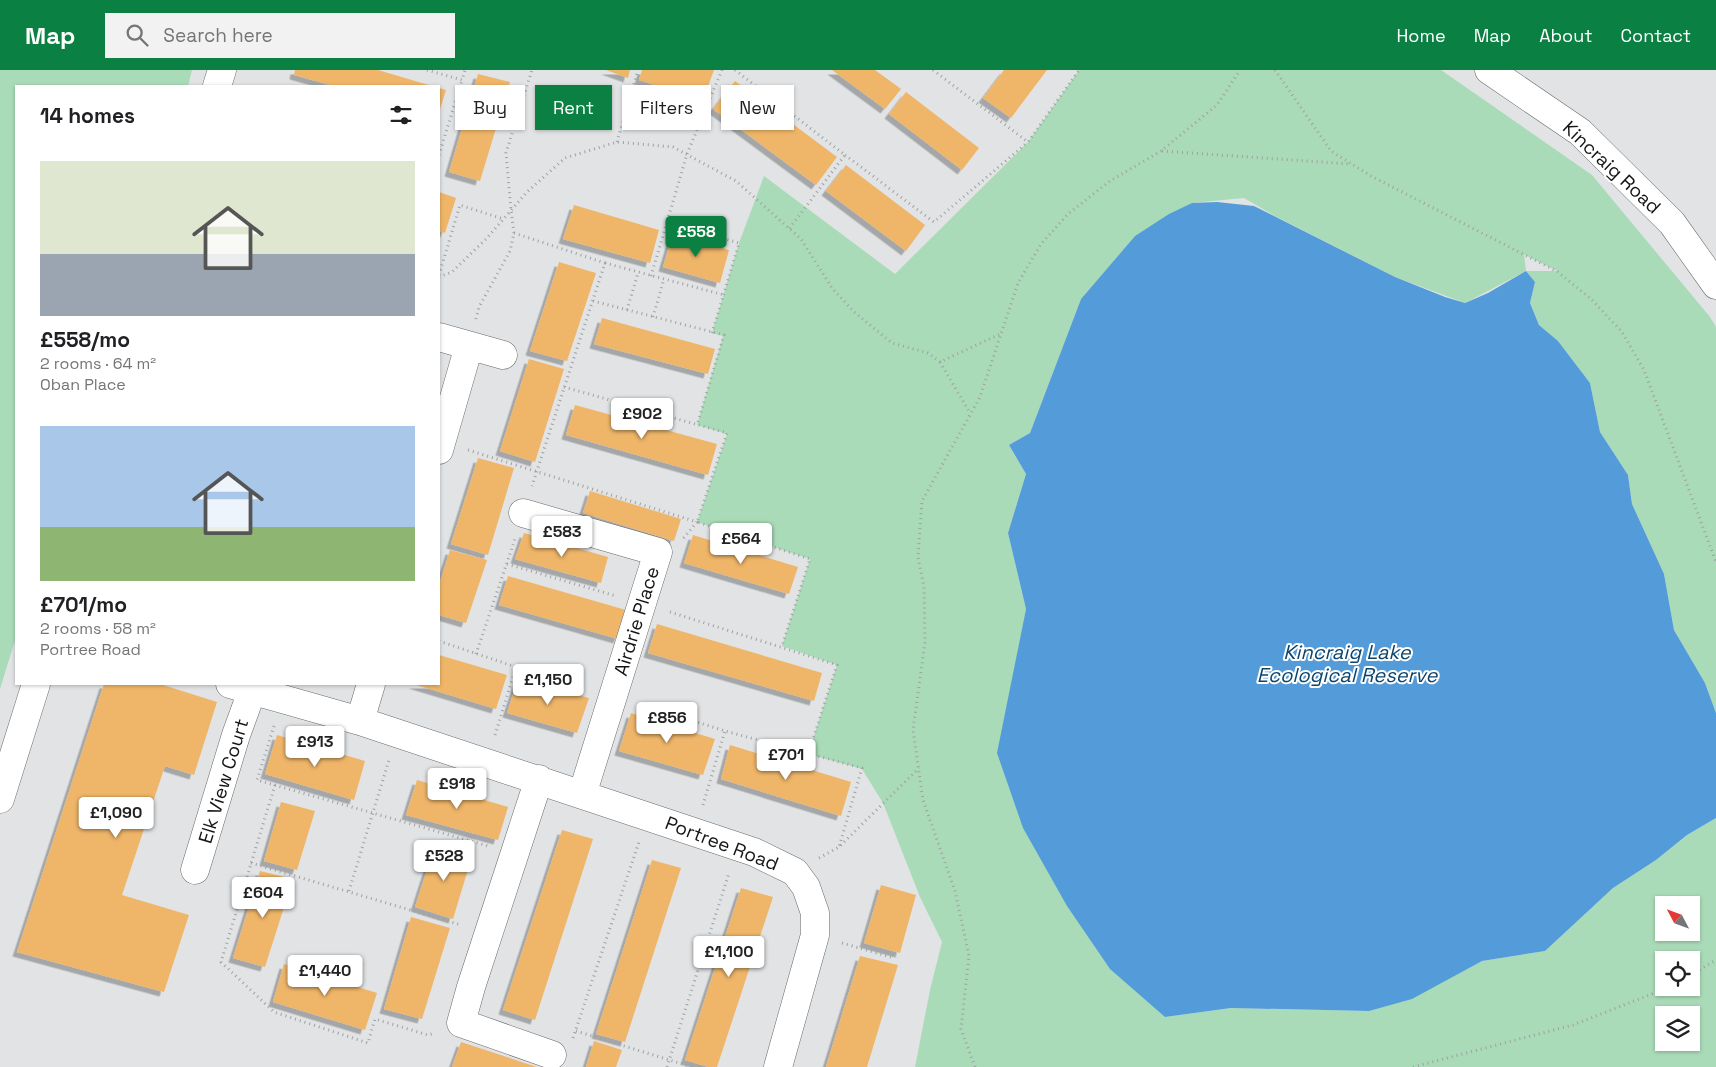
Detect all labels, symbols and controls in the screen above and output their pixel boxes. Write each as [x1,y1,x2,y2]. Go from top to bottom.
search box [105,13,455,58]
text: Map [25,20,75,51]
icon: search [123,21,151,49]
text: Search here [163,23,273,48]
text: Home [1397,24,1446,47]
text: Map [1474,24,1511,47]
text: About [1539,24,1593,47]
text: Contact [1621,24,1691,47]
chip: Buy [455,85,525,130]
chip: Rent [535,85,612,130]
chip: Filters [622,85,711,130]
chip: New [721,85,794,130]
icon: filters [387,101,415,129]
text: 14 homes [40,102,135,129]
street label: Kincraig Road [1557,115,1666,219]
icon: home [183,193,273,283]
pin: £558 [666,216,726,258]
text: £558 [676,221,716,242]
text: £558/mo [40,326,130,353]
text: 2 rooms · 64 m² [40,353,156,374]
text: Oban Place [40,374,126,395]
pin: £902 [612,398,672,440]
text: £902 [622,403,662,424]
icon: home [183,458,273,548]
pin: £583 [532,516,592,558]
text: £583 [542,521,582,542]
pin: £564 [711,522,771,565]
text: £564 [721,528,761,549]
street label: Airdrie Place [608,563,665,679]
text: £701/mo [40,591,127,618]
text: 2 rooms · 58 m² [40,618,156,639]
text: Portree Road [40,639,141,660]
water label: Kincraig Lake Ecological Reserve [1257,639,1438,688]
pin: £1,150 [507,664,589,706]
text: £1,150 [524,669,572,690]
pin: £856 [637,702,697,744]
text: £856 [647,707,687,728]
street label: Elk View Court [193,716,254,847]
pin: £913 [285,726,345,768]
text: £913 [296,731,334,752]
pin: £701 [756,738,816,781]
text: £701 [768,744,804,765]
pin: £918 [427,768,487,810]
text: £918 [439,773,475,794]
pin: £1,090 [75,796,157,839]
text: £1,090 [90,802,142,823]
street label: Portree Road [662,810,782,877]
pin: £528 [414,840,474,882]
text: £528 [425,845,463,866]
pin: £604 [233,876,293,919]
text: £604 [243,882,283,903]
north arrow [1655,896,1700,941]
map controls [1655,896,1700,1051]
pin: £1,100 [688,936,770,978]
text: £1,100 [704,941,754,962]
button: locate [1655,951,1700,996]
pin: £1,440 [284,954,366,997]
text: £1,440 [299,960,351,981]
button: layers [1655,1006,1700,1051]

